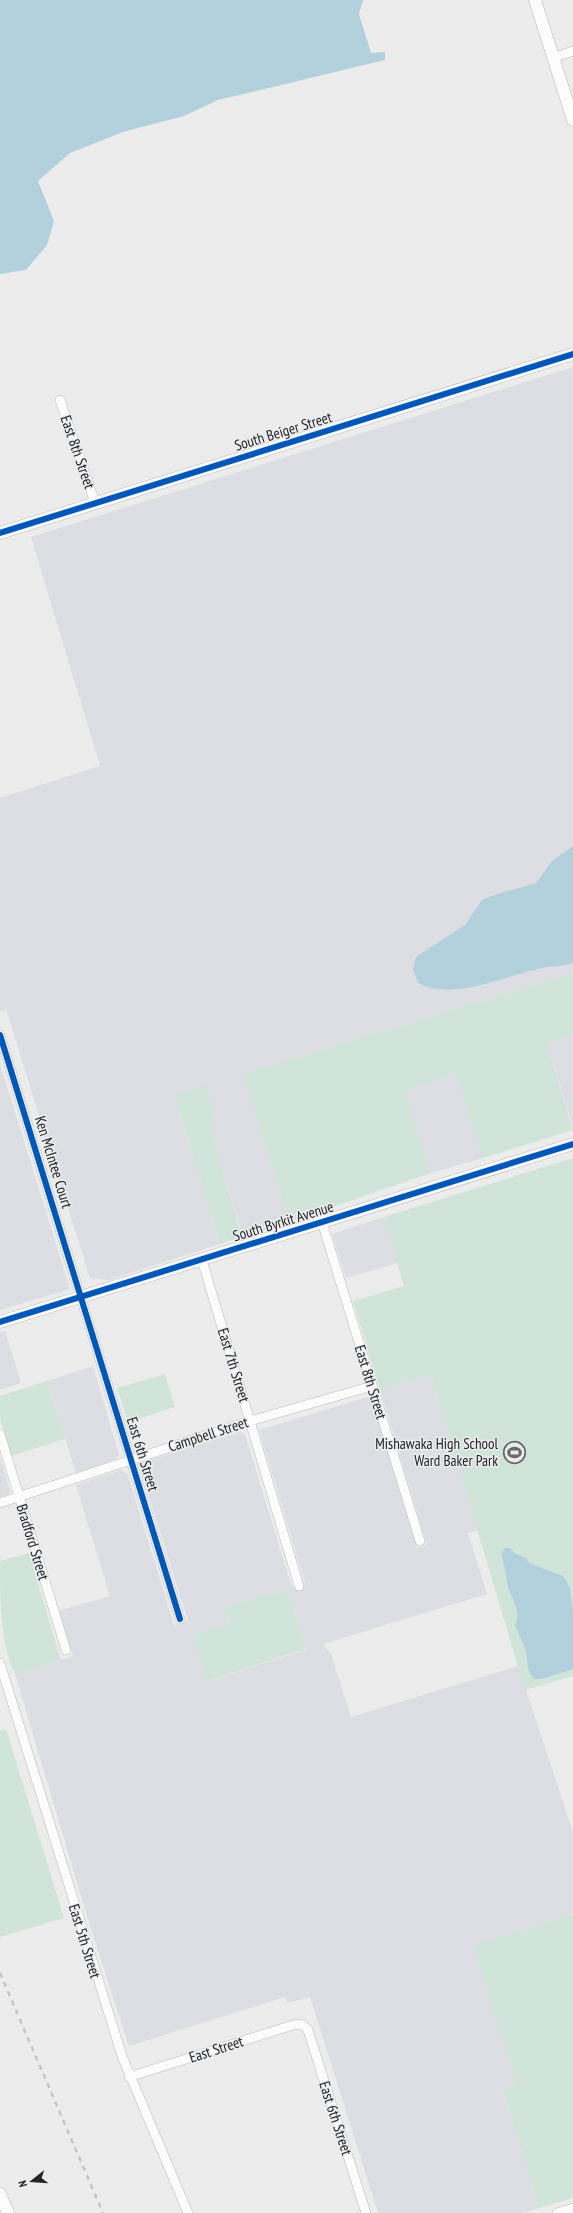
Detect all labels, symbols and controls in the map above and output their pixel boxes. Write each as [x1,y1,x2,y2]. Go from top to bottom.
street label: South Beiger Street [232,407,334,455]
street label: East 8th Street [57,413,99,491]
street label: Ken McIntee Court [31,1114,77,1210]
street label: South Byrkit Avenue [230,1197,336,1245]
street label: East 7th Street [214,1326,254,1404]
street label: East 8th Street [351,1343,391,1421]
street label: Campbell Street [166,1412,250,1456]
street label: East 6th Street [123,1415,163,1493]
place label: Mishawaka High School Ward Baker Park [375,1434,499,1470]
sports icon: Mishawaka High School Ward Baker Park [501,1439,527,1465]
street label: Bradford Street [12,1502,54,1582]
street label: East 5th Street [65,1902,105,1980]
street label: East Street [186,2031,246,2067]
street label: East 6th Street [315,2079,357,2157]
north arrow [12,2161,52,2201]
text: N [15,2179,30,2189]

